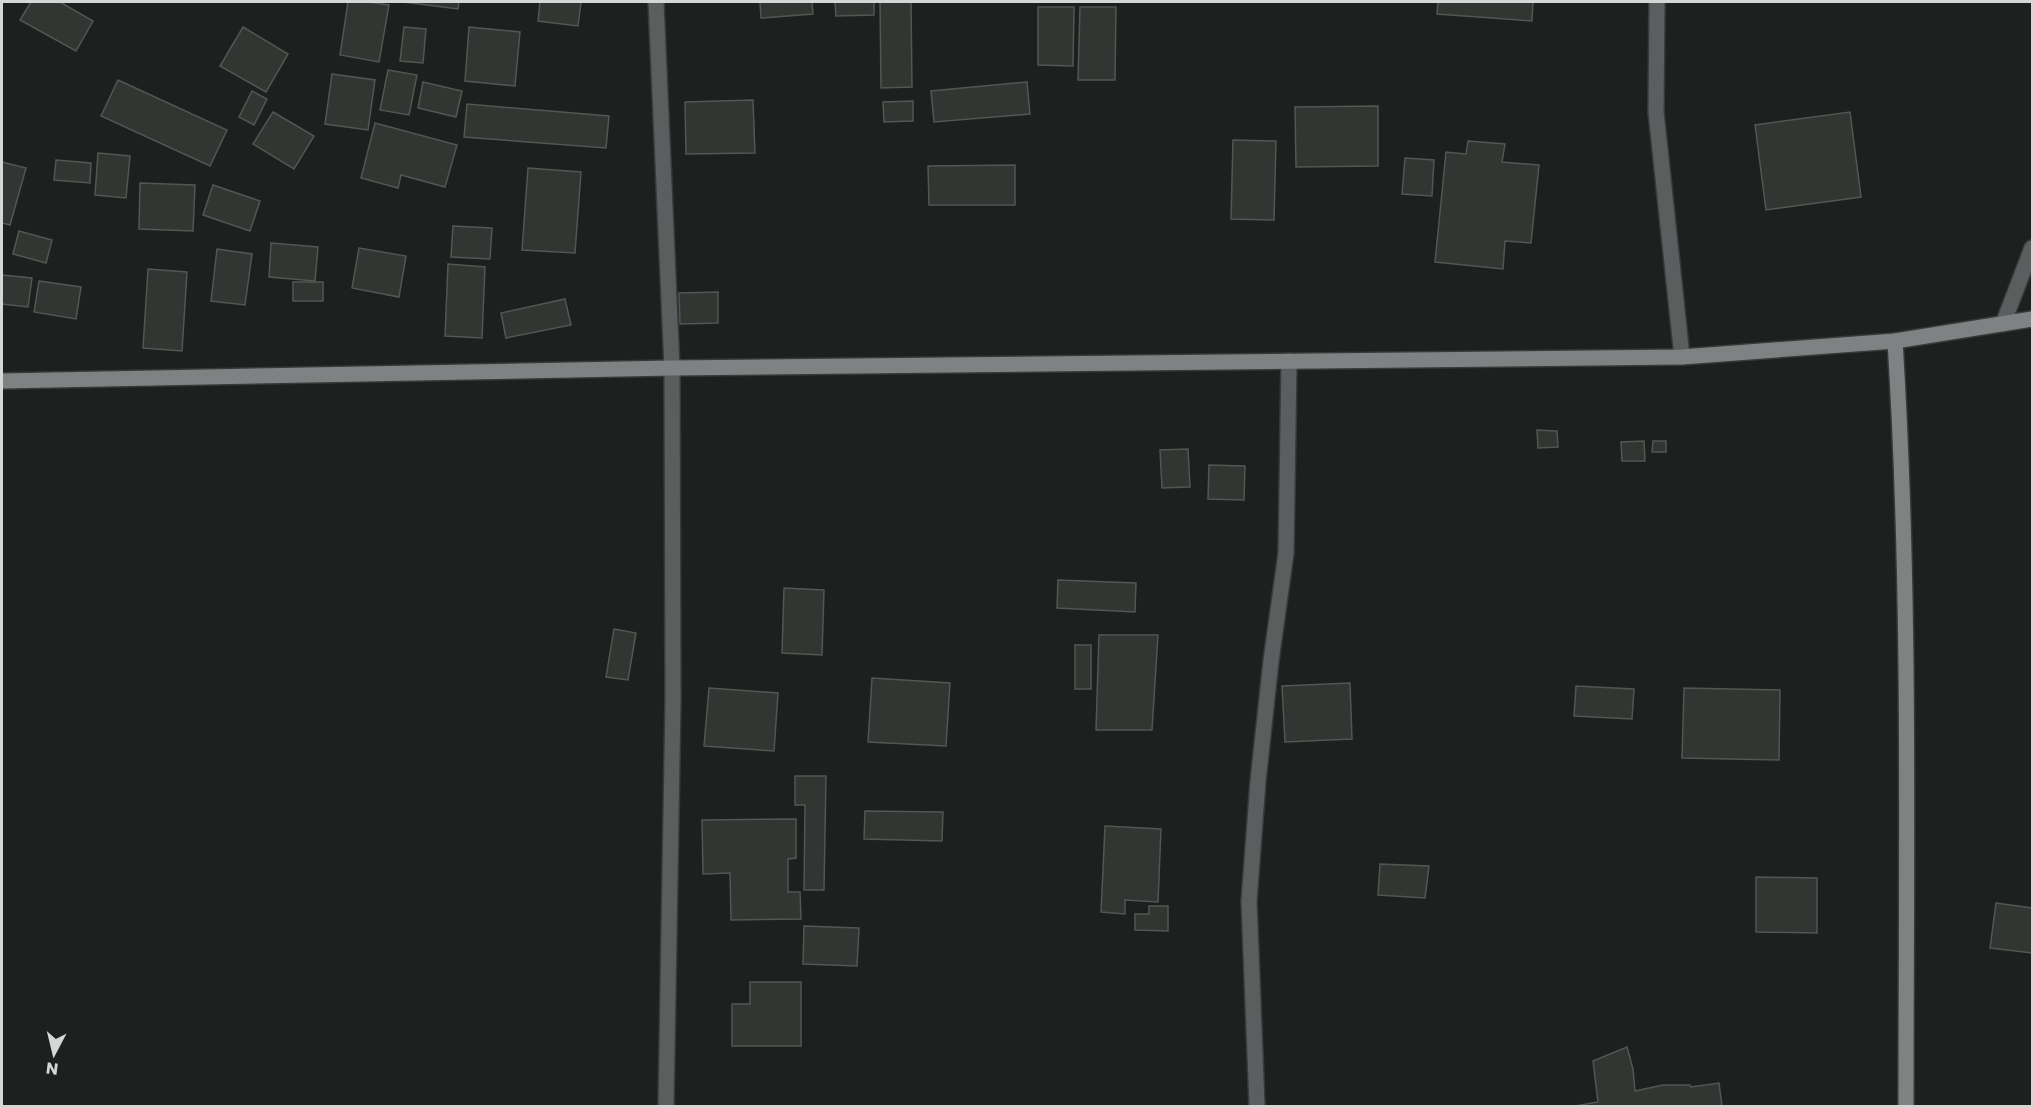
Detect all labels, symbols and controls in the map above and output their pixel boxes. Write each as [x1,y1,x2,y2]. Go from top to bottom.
north arrow [24,1024,84,1084]
text: N [45,1056,60,1081]

